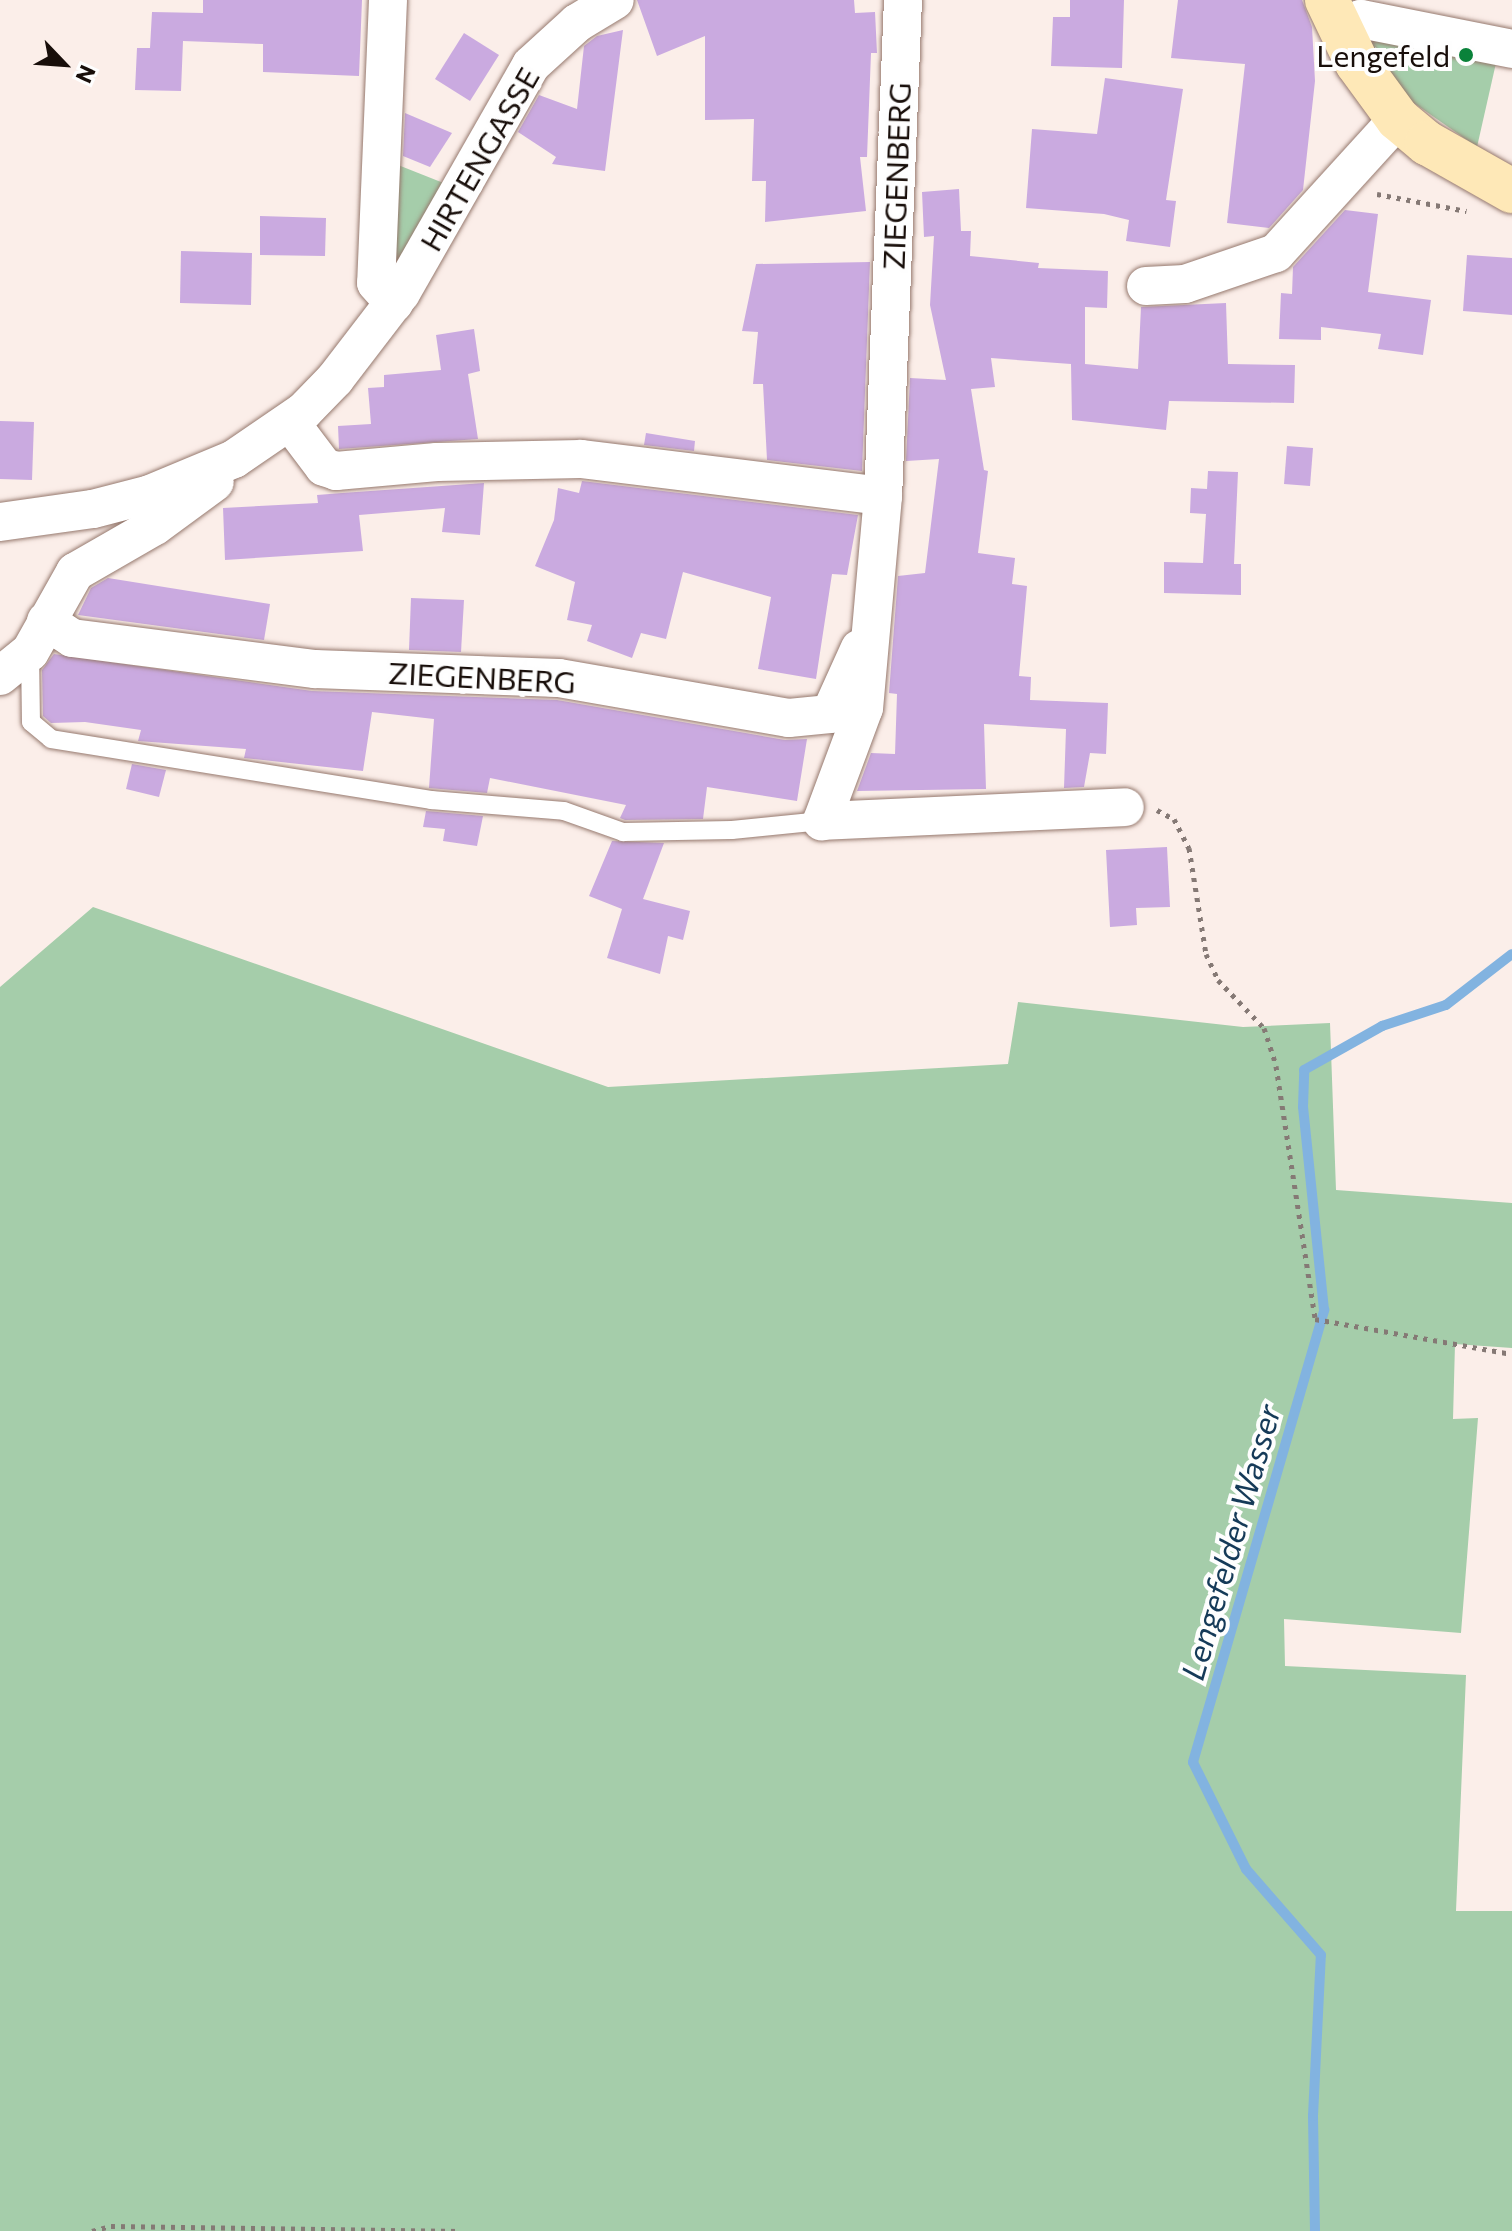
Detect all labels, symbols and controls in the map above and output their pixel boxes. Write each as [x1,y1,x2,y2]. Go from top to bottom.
north arrow [24,24,104,104]
place label: Lengefeld [1316,37,1450,73]
marker: Lengefeld [1457,46,1475,64]
text: N [70,61,102,88]
street label: HIRTENGASSE [412,61,546,257]
street label: ZIEGENBERG [875,82,917,270]
street label: ZIEGENBERG [387,654,577,700]
water label: Lengefelder Wasser [1172,1400,1288,1684]

